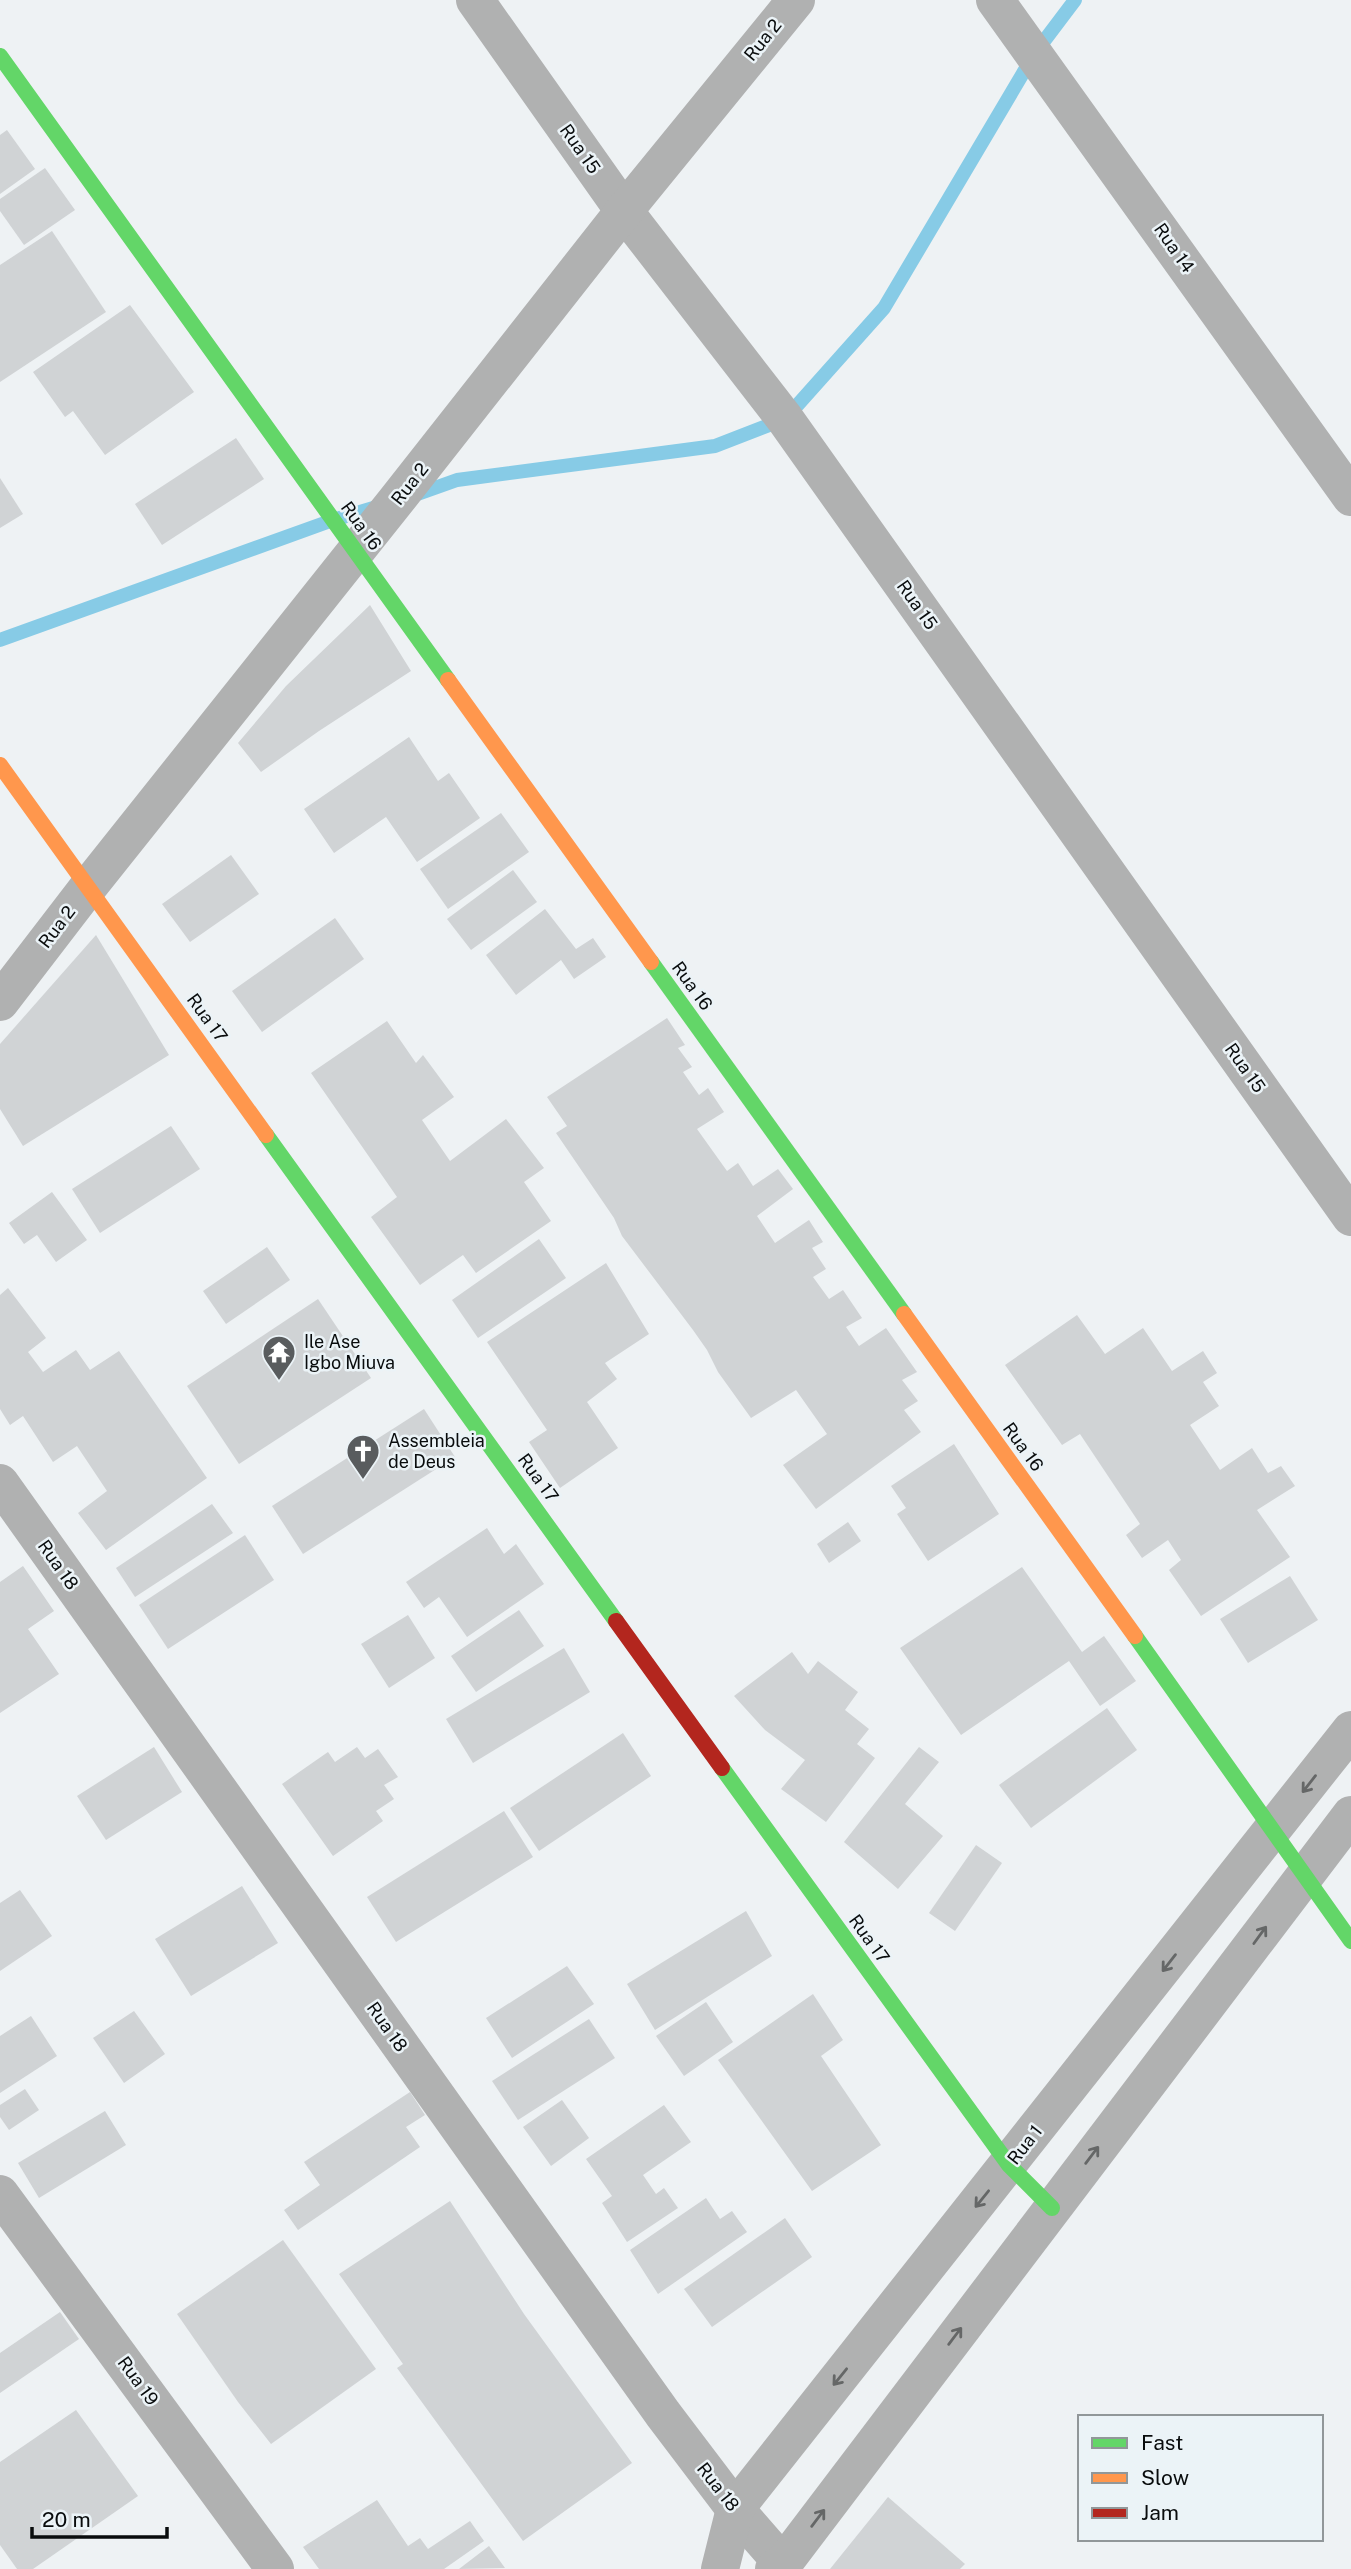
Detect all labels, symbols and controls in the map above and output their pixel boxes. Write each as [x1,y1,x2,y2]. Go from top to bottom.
street label: Rua 2 [739,15,786,65]
street label: Rua 15 [556,120,605,178]
street label: Rua 14 [1150,219,1199,276]
street label: Rua 2 [387,458,433,509]
street label: Rua 16 [337,497,386,554]
street label: Rua 15 [893,576,942,634]
street label: Rua 2 [34,901,79,952]
street label: Rua 16 [668,957,717,1014]
street label: Rua 17 [183,989,232,1046]
street label: Rua 15 [1221,1039,1270,1097]
place label: Ile Ase Igbo Miuva [304,1331,395,1373]
temple icon: Ile Ase Igbo Miuva [260,1333,298,1382]
street label: Rua 16 [999,1418,1048,1475]
place label: Assembleia de Deus [388,1430,485,1472]
church icon: Assembleia de Deus [344,1432,382,1481]
street label: Rua 17 [514,1449,563,1506]
street label: Rua 18 [34,1536,83,1594]
one-way arrow [1302,1774,1317,1792]
street label: Rua 17 [845,1910,894,1967]
one-way arrow [1252,1926,1267,1945]
one-way arrow [1161,1953,1176,1971]
street label: Rua 18 [363,1998,412,2056]
street label: Rua 1 [1003,2121,1046,2169]
one-way arrow [1085,2146,1100,2165]
one-way arrow [974,2189,990,2207]
one-way arrow [948,2327,962,2346]
street label: Rua 19 [114,2352,163,2409]
one-way arrow [833,2367,848,2385]
legend [1078,2415,1323,2541]
text: Fast [1141,2430,1183,2455]
street label: Rua 18 [693,2458,744,2515]
text: Slow [1141,2465,1189,2490]
scale bar [32,2496,166,2540]
text: Jam [1141,2500,1179,2525]
text: 20 m [42,2507,91,2532]
one-way arrow [810,2509,825,2527]

